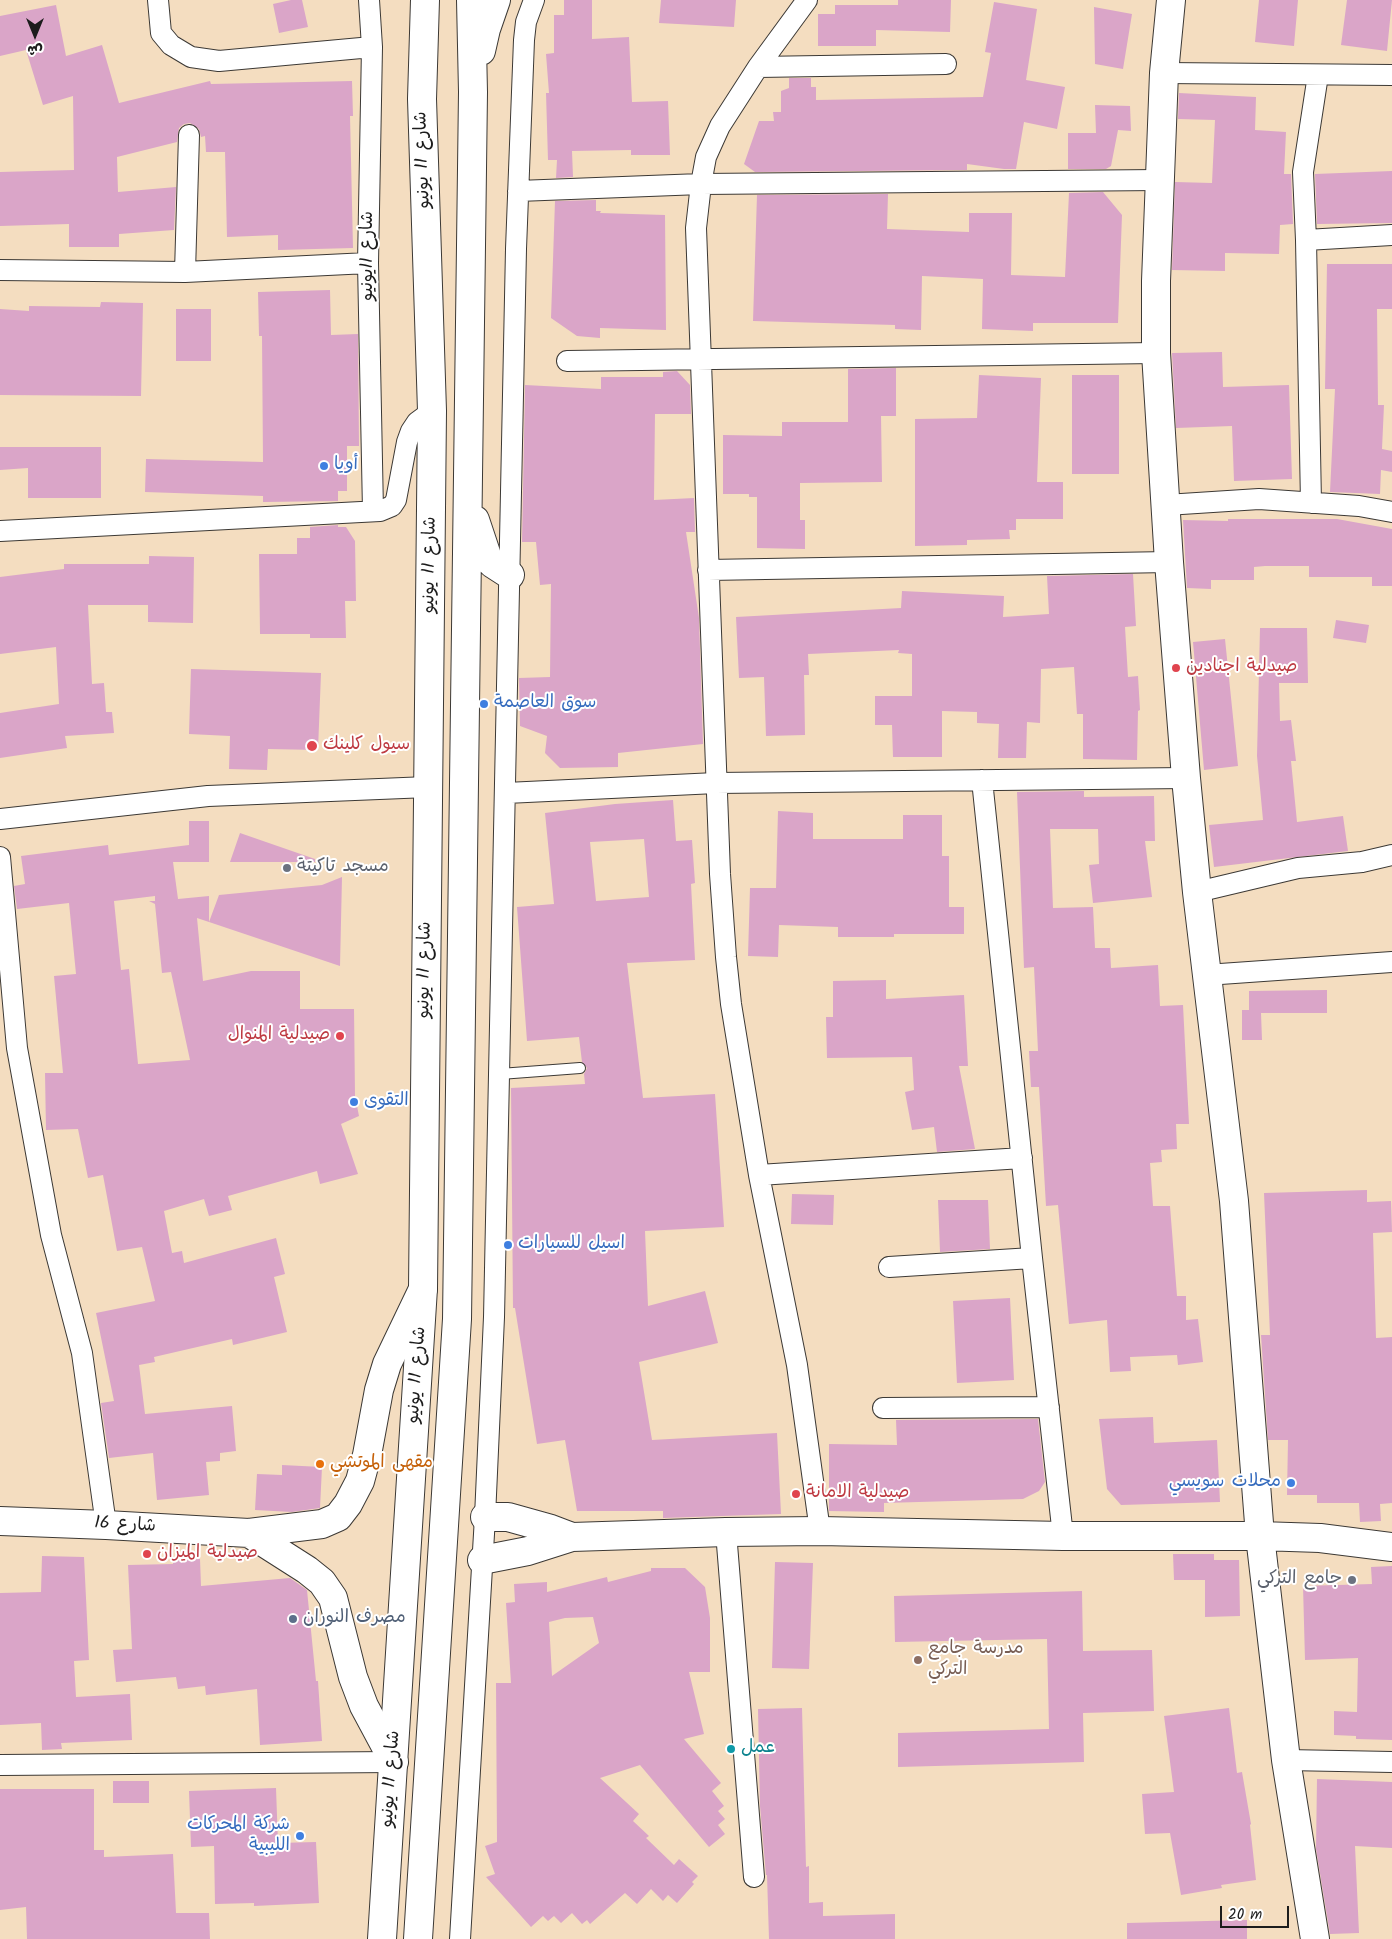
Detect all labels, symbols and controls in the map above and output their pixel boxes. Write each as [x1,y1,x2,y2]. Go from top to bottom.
north arrow [10,10,60,60]
text: ش [27,39,43,61]
street label: شارع 11 يونيو [412,111,436,209]
street label: شارع 11يونيو [358,211,380,301]
place label: أويا [334,455,358,477]
marker: أويا [318,460,330,472]
street label: شارع 11 يونيو [419,516,443,614]
place label: صيدلية اجنادين [1186,657,1297,679]
marker: صيدلية اجنادين [1170,662,1182,674]
place label: سوق العاصمة [494,693,596,715]
marker: سوق العاصمة [478,698,490,710]
place label: سيول كلينك [323,735,410,757]
marker: سيول كلينك [305,739,319,753]
place label: مسجد تاكيتة [297,857,389,879]
marker: مسجد تاكيتة [281,862,293,874]
street label: شارع 11 يونيو [414,921,438,1019]
place label: صيدلية المنوال [228,1025,330,1047]
marker: صيدلية المنوال [334,1030,346,1042]
place label: التقوى [364,1091,409,1113]
marker: التقوى [348,1096,360,1108]
place label: اسيل للسيارات [518,1234,625,1256]
marker: اسيل للسيارات [502,1239,514,1251]
street label: شارع 11 يونيو [404,1326,432,1424]
place label: مقهى الموتشي [330,1453,433,1475]
marker: مقهى الموتشي [314,1458,326,1470]
place label: محلات سويسي [1169,1472,1281,1494]
marker: محلات سويسي [1285,1477,1297,1489]
place label: صيدلية الامانة [806,1483,909,1505]
marker: صيدلية الامانة [790,1488,802,1500]
street label: شارع 16 [94,1514,156,1538]
place label: صيدلية الميزان [157,1543,258,1565]
marker: صيدلية الميزان [141,1548,153,1560]
place label: جامع التركي [1257,1569,1342,1591]
marker: جامع التركي [1346,1574,1358,1586]
place label: مصرف النوران [303,1608,406,1630]
marker: مصرف النوران [287,1613,299,1625]
place label: مدرسة جامع التركي [928,1639,1024,1682]
marker: مدرسة جامع التركي [912,1654,924,1666]
street label: شارع 11 يونيو [378,1730,406,1828]
place label: عمل [741,1738,775,1760]
marker: عمل [725,1743,737,1755]
place label: شركة المحركات الليبية [187,1815,290,1858]
marker: شركة المحركات الليبية [294,1830,306,1842]
scale bar [1222,1896,1291,1928]
text: 20 m [1228,1903,1262,1927]

